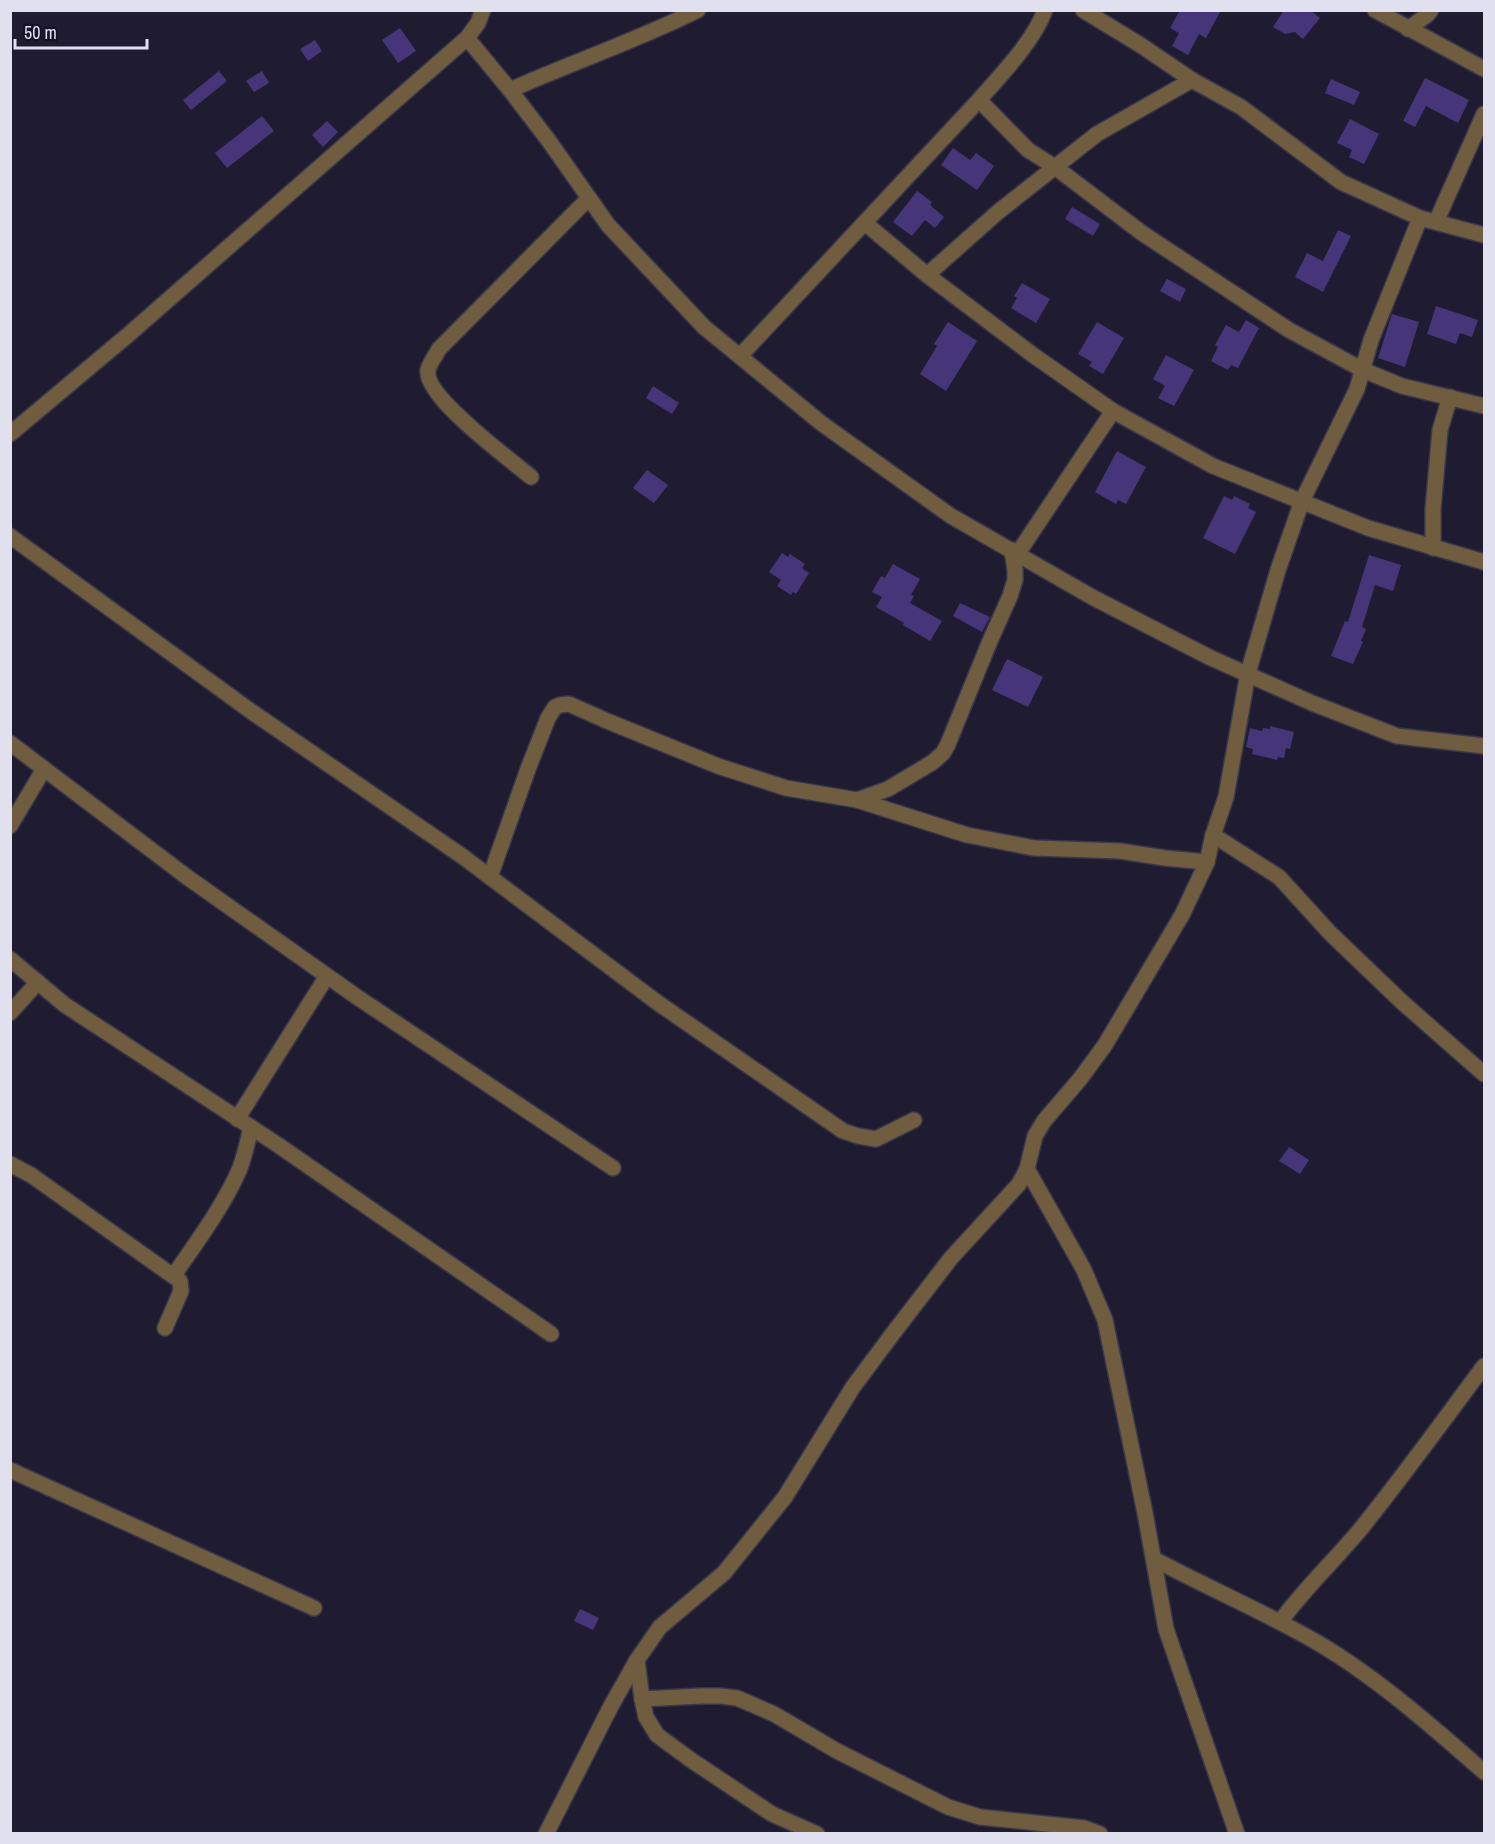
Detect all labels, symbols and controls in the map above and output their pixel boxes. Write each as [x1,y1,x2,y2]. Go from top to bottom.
scale bar [15,12,147,50]
text: 50 m [24,20,57,45]

